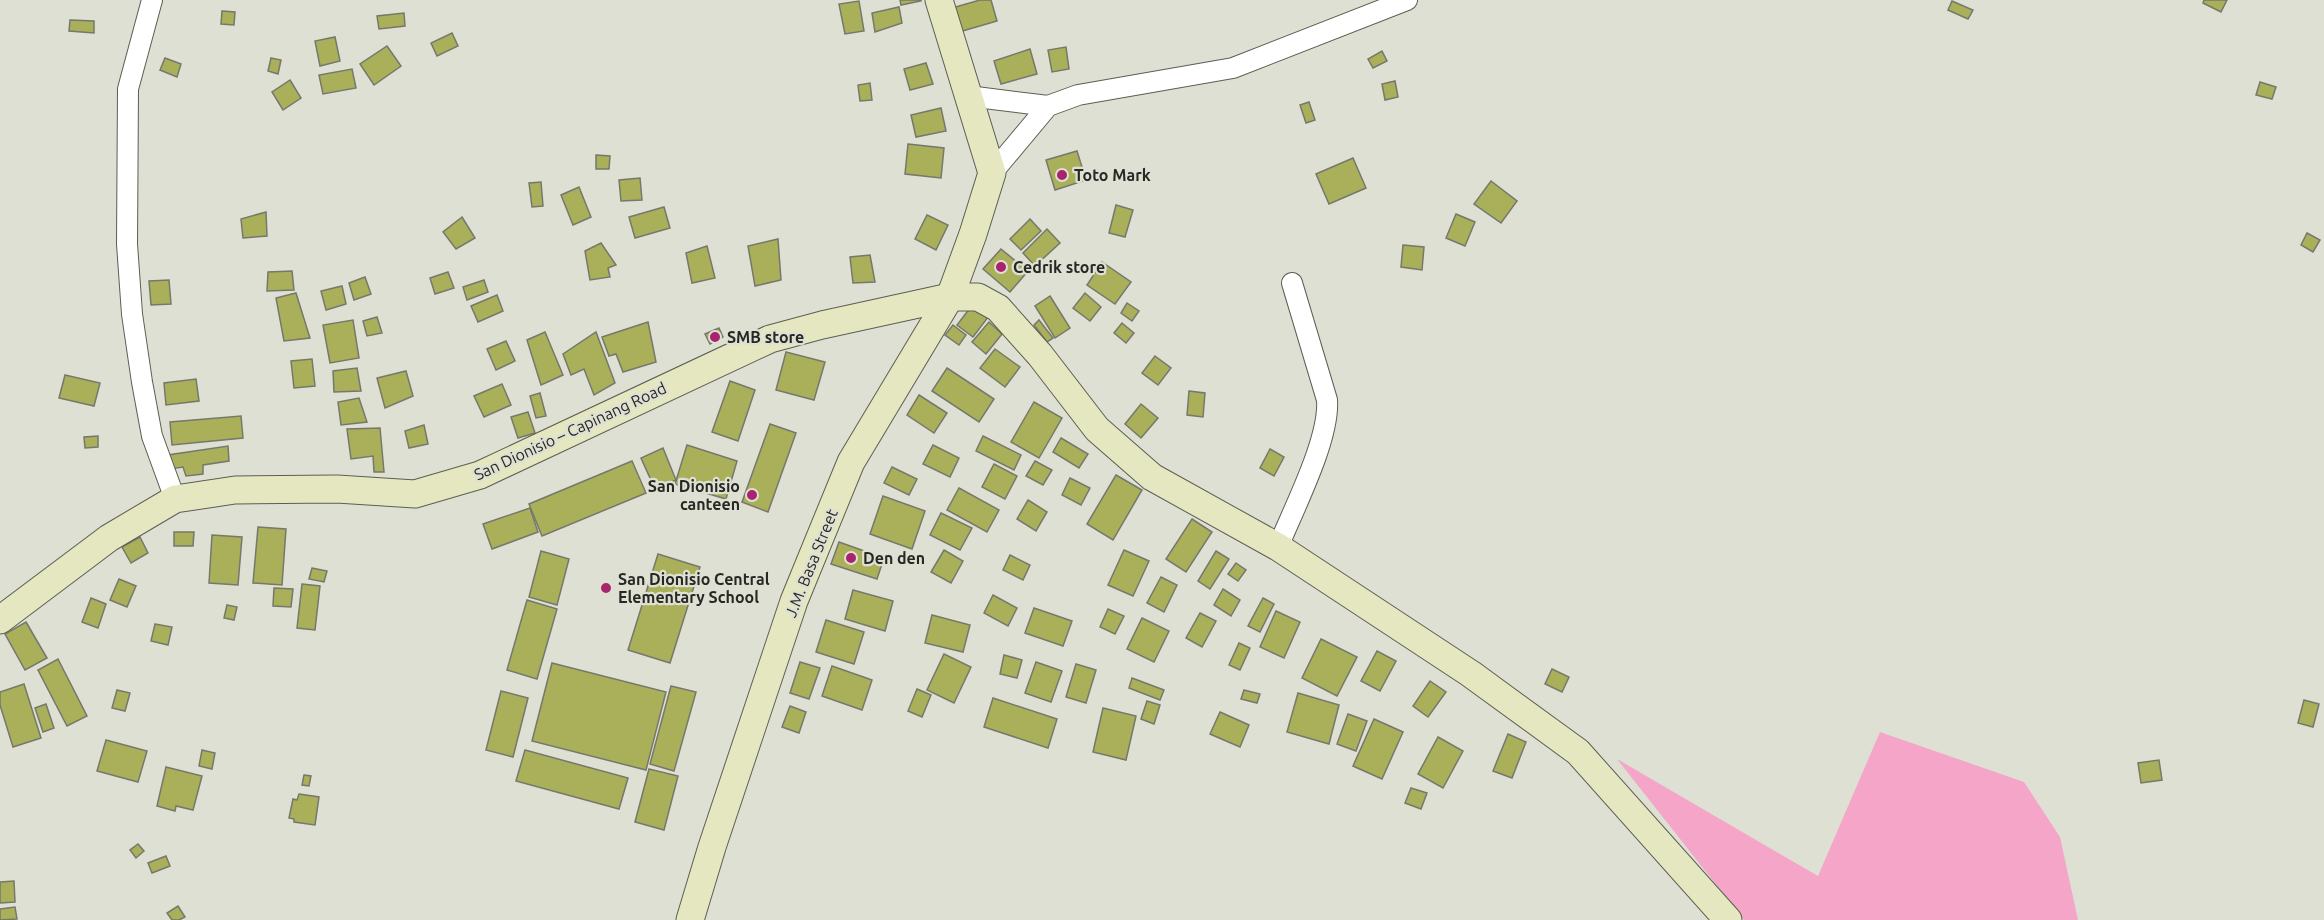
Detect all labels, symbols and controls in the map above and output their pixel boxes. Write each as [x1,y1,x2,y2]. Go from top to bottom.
place label: Toto Mark [1074,166,1151,184]
marker: Toto Mark [1055,168,1069,182]
place label: Cedrik store [1013,258,1105,276]
marker: Cedrik store [994,260,1008,274]
place label: SMB store [727,328,804,346]
marker: SMB store [708,330,722,344]
street label: San Dionisio – Capinang Road [471,378,669,484]
place label: San Dionisio canteen [648,477,740,513]
marker: San Dionisio canteen [745,488,759,502]
street label: J.M. Basa Street [781,506,841,620]
place label: Den den [863,549,925,567]
marker: Den den [844,551,858,565]
place label: San Dionisio Central Elementary School [618,570,770,606]
marker: San Dionisio Central Elementary School [599,581,613,595]

